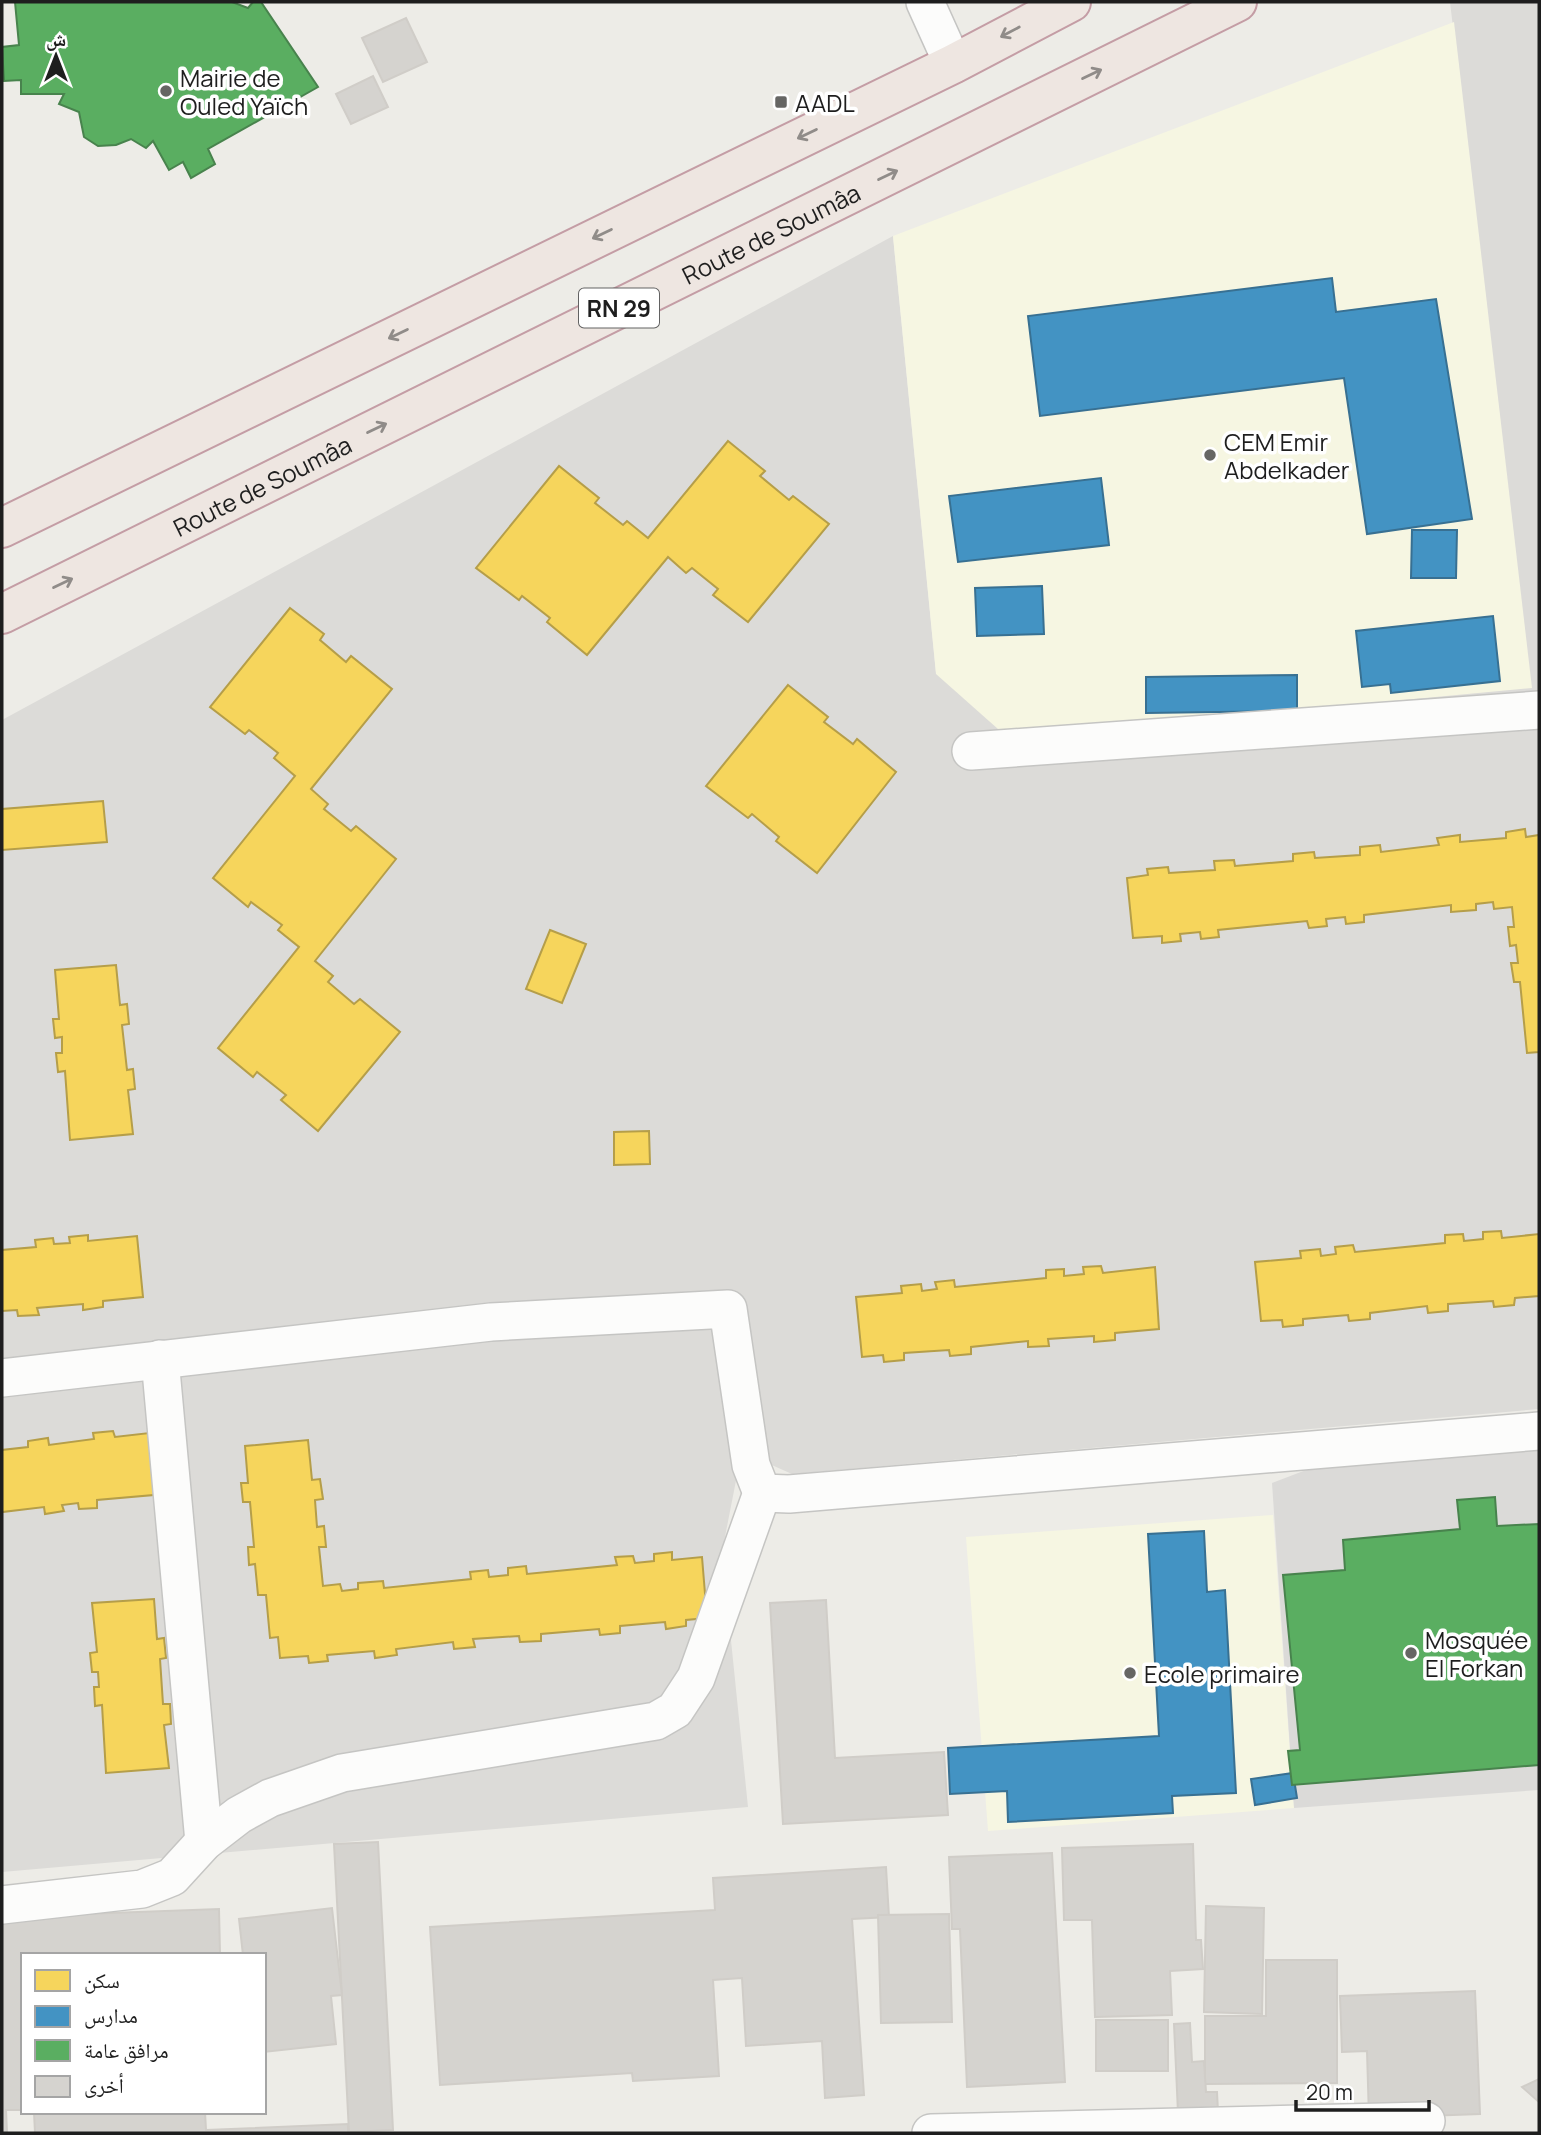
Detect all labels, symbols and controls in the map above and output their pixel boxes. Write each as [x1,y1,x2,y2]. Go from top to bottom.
north arrow [21,21,91,91]
text: ش [46,26,66,52]
one-way arrow [1000,26,1021,40]
place label: Mairie de Ouled Yaïch [180,61,308,122]
one-way arrow [1081,66,1102,80]
marker: Mairie de Ouled Yaïch [158,83,174,99]
place label: AADL [795,86,855,119]
marker: AADL [773,94,789,110]
one-way arrow [797,128,818,142]
one-way arrow [877,167,898,181]
street label: Route de Soumâa [676,175,865,291]
one-way arrow [592,228,613,242]
road number: RN 29 [579,288,659,328]
one-way arrow [388,327,409,341]
one-way arrow [366,421,387,434]
place label: CEM Emir Abdelkader [1224,425,1350,486]
street label: Route de Soumâa [167,427,357,543]
marker: CEM Emir Abdelkader [1202,447,1218,463]
one-way arrow [52,576,73,590]
place label: Mosquée El Forkan [1425,1623,1528,1684]
marker: Mosquée El Forkan [1403,1645,1419,1661]
place label: Ecole primaire [1144,1657,1299,1690]
marker: Ecole primaire [1122,1665,1138,1681]
legend [21,1953,266,2114]
text: سكن [84,1966,120,1994]
text: مدارس [84,2001,138,2029]
text: مرافق عامة [84,2036,169,2064]
scale bar [1296,2068,1429,2112]
text: أخرى [84,2071,124,2099]
text: 20 m [1306,2078,1353,2106]

